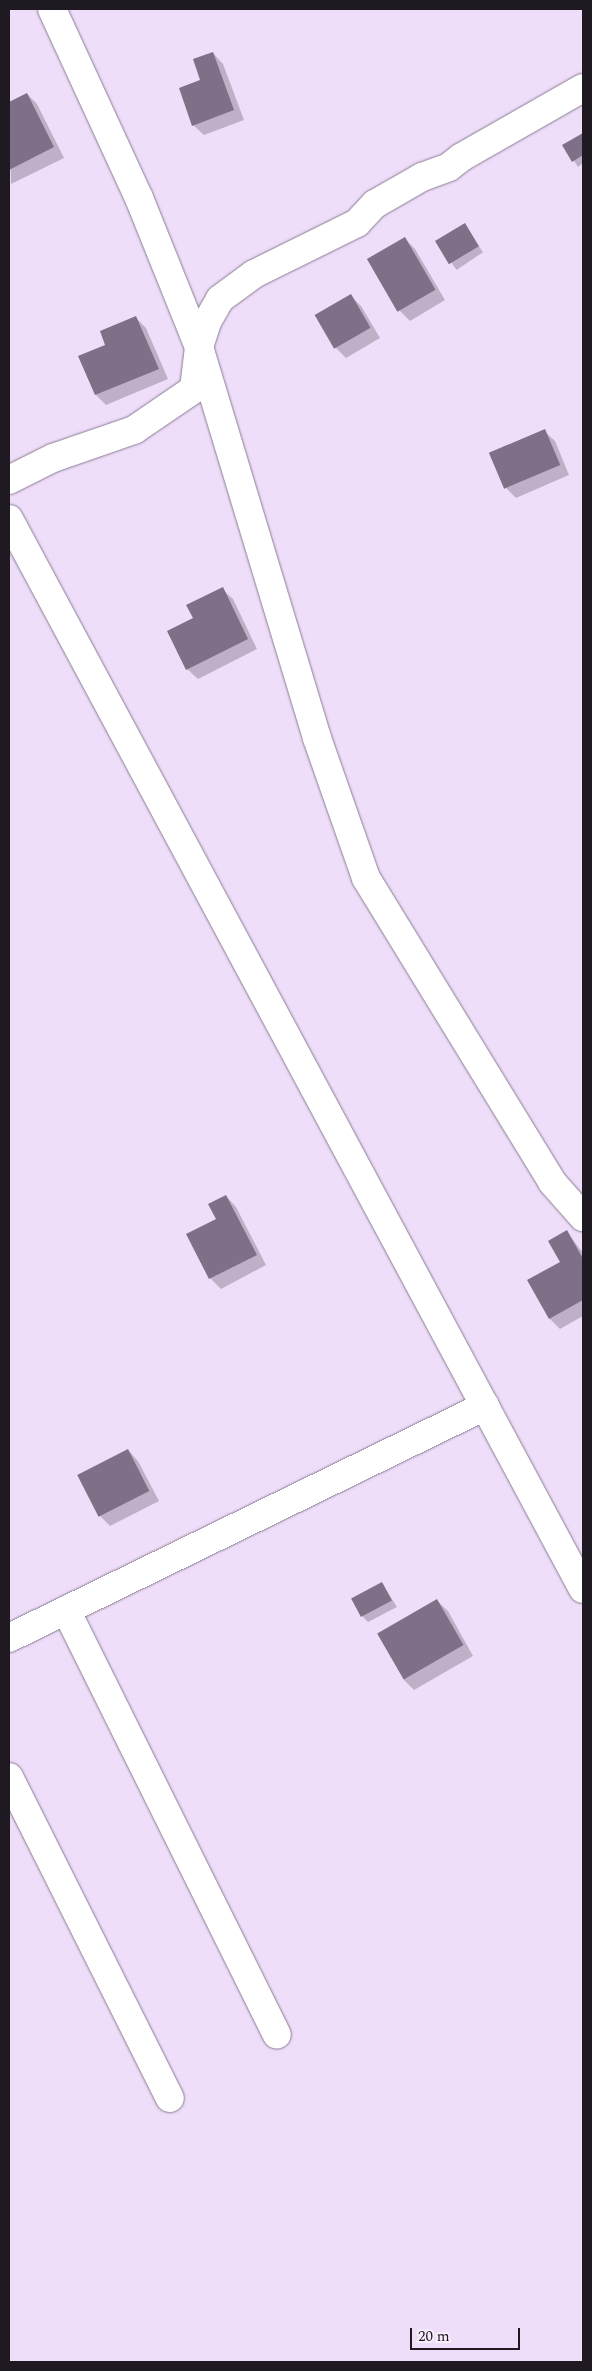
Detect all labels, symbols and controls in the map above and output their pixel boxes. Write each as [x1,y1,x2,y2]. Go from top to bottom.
scale bar [412,2318,522,2350]
text: 20 m [418,2325,450,2348]

